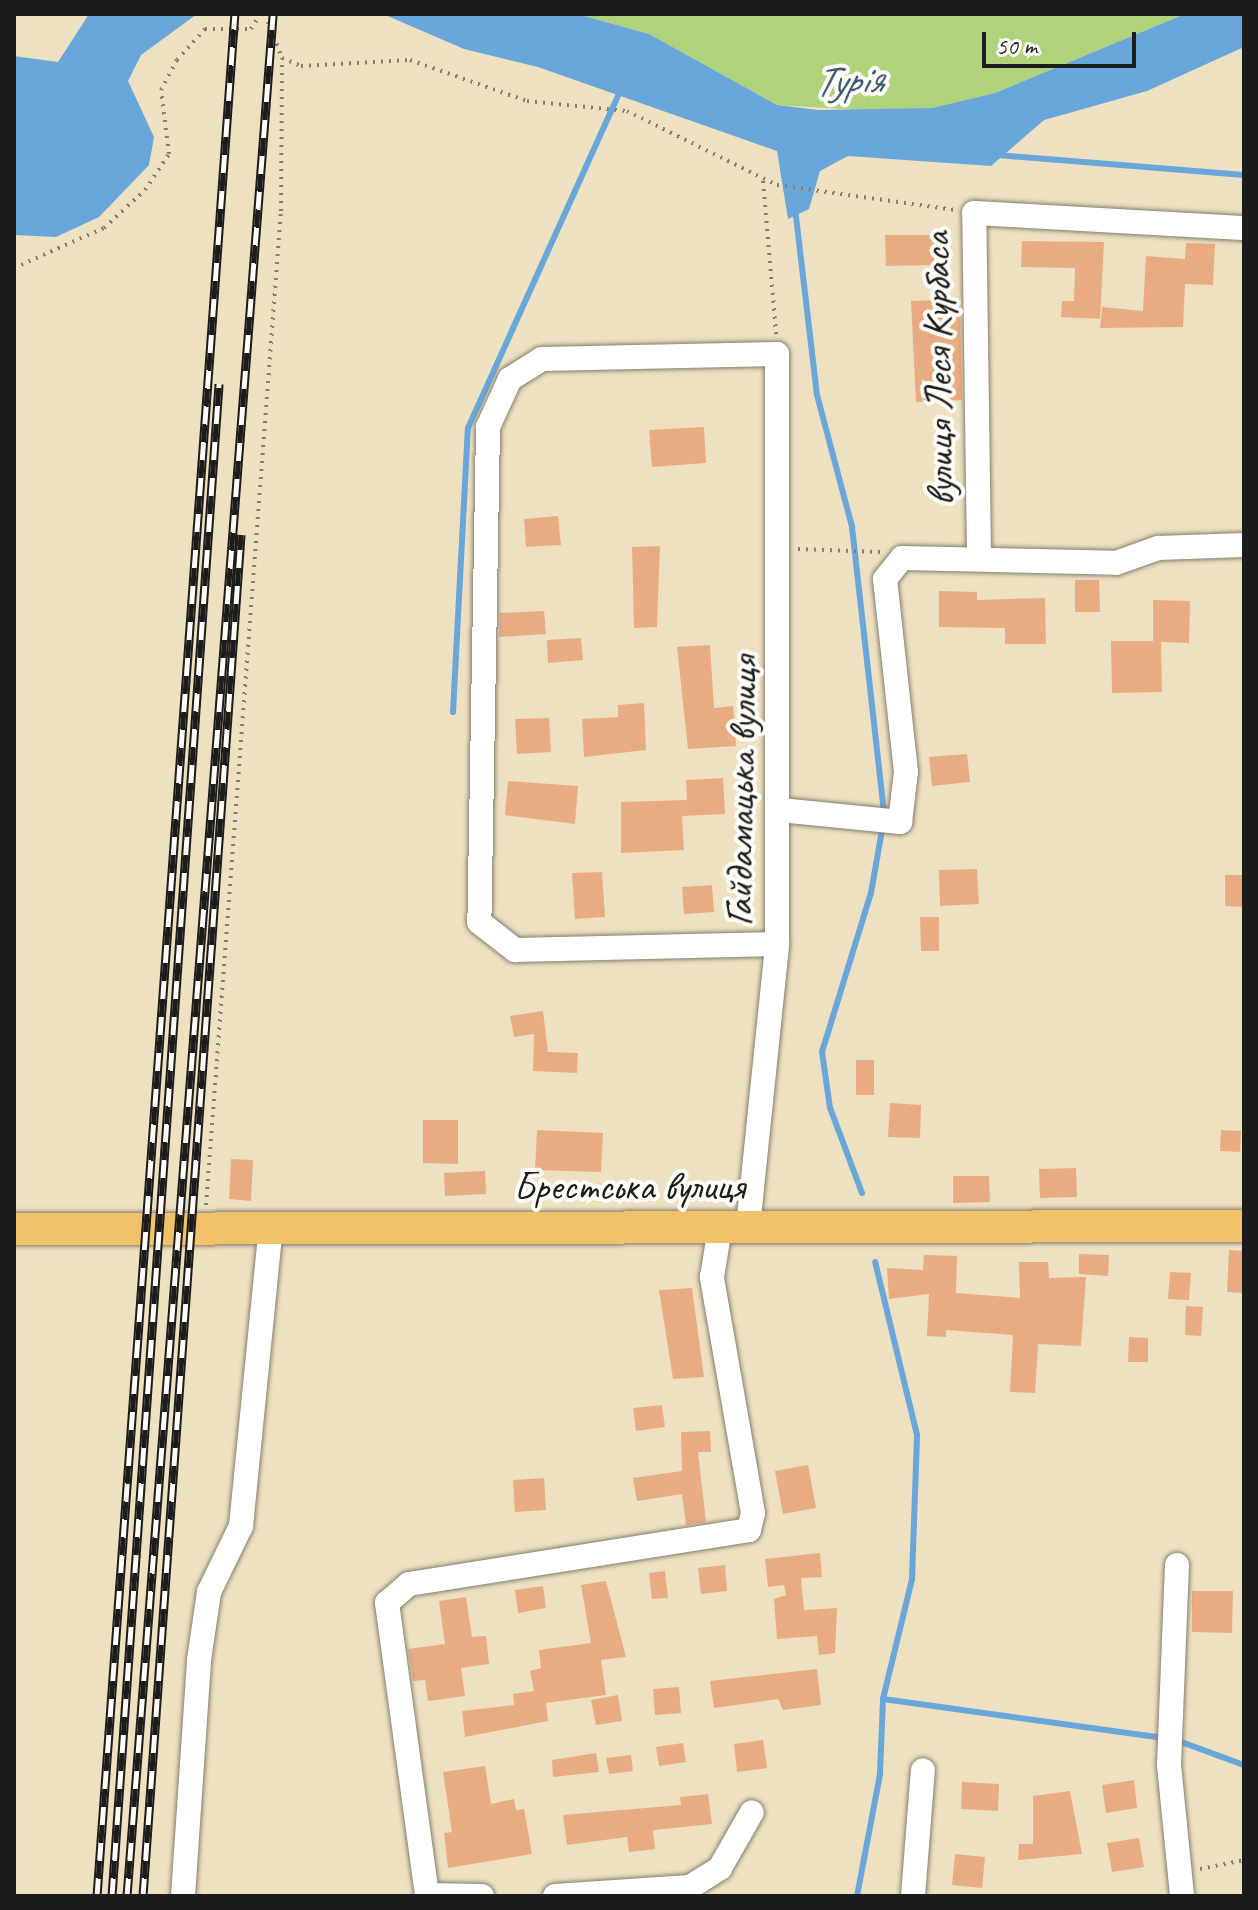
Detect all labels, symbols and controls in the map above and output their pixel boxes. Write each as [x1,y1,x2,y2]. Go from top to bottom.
scale bar [986,16,1140,66]
text: 50 m [996,31,1037,61]
water label: Турія [812,54,884,108]
street label: вулиця Леся Курбаса [912,233,964,505]
street label: Гайдамацька вулиця [715,656,767,926]
street label: Брестська вулиця [512,1162,746,1210]

